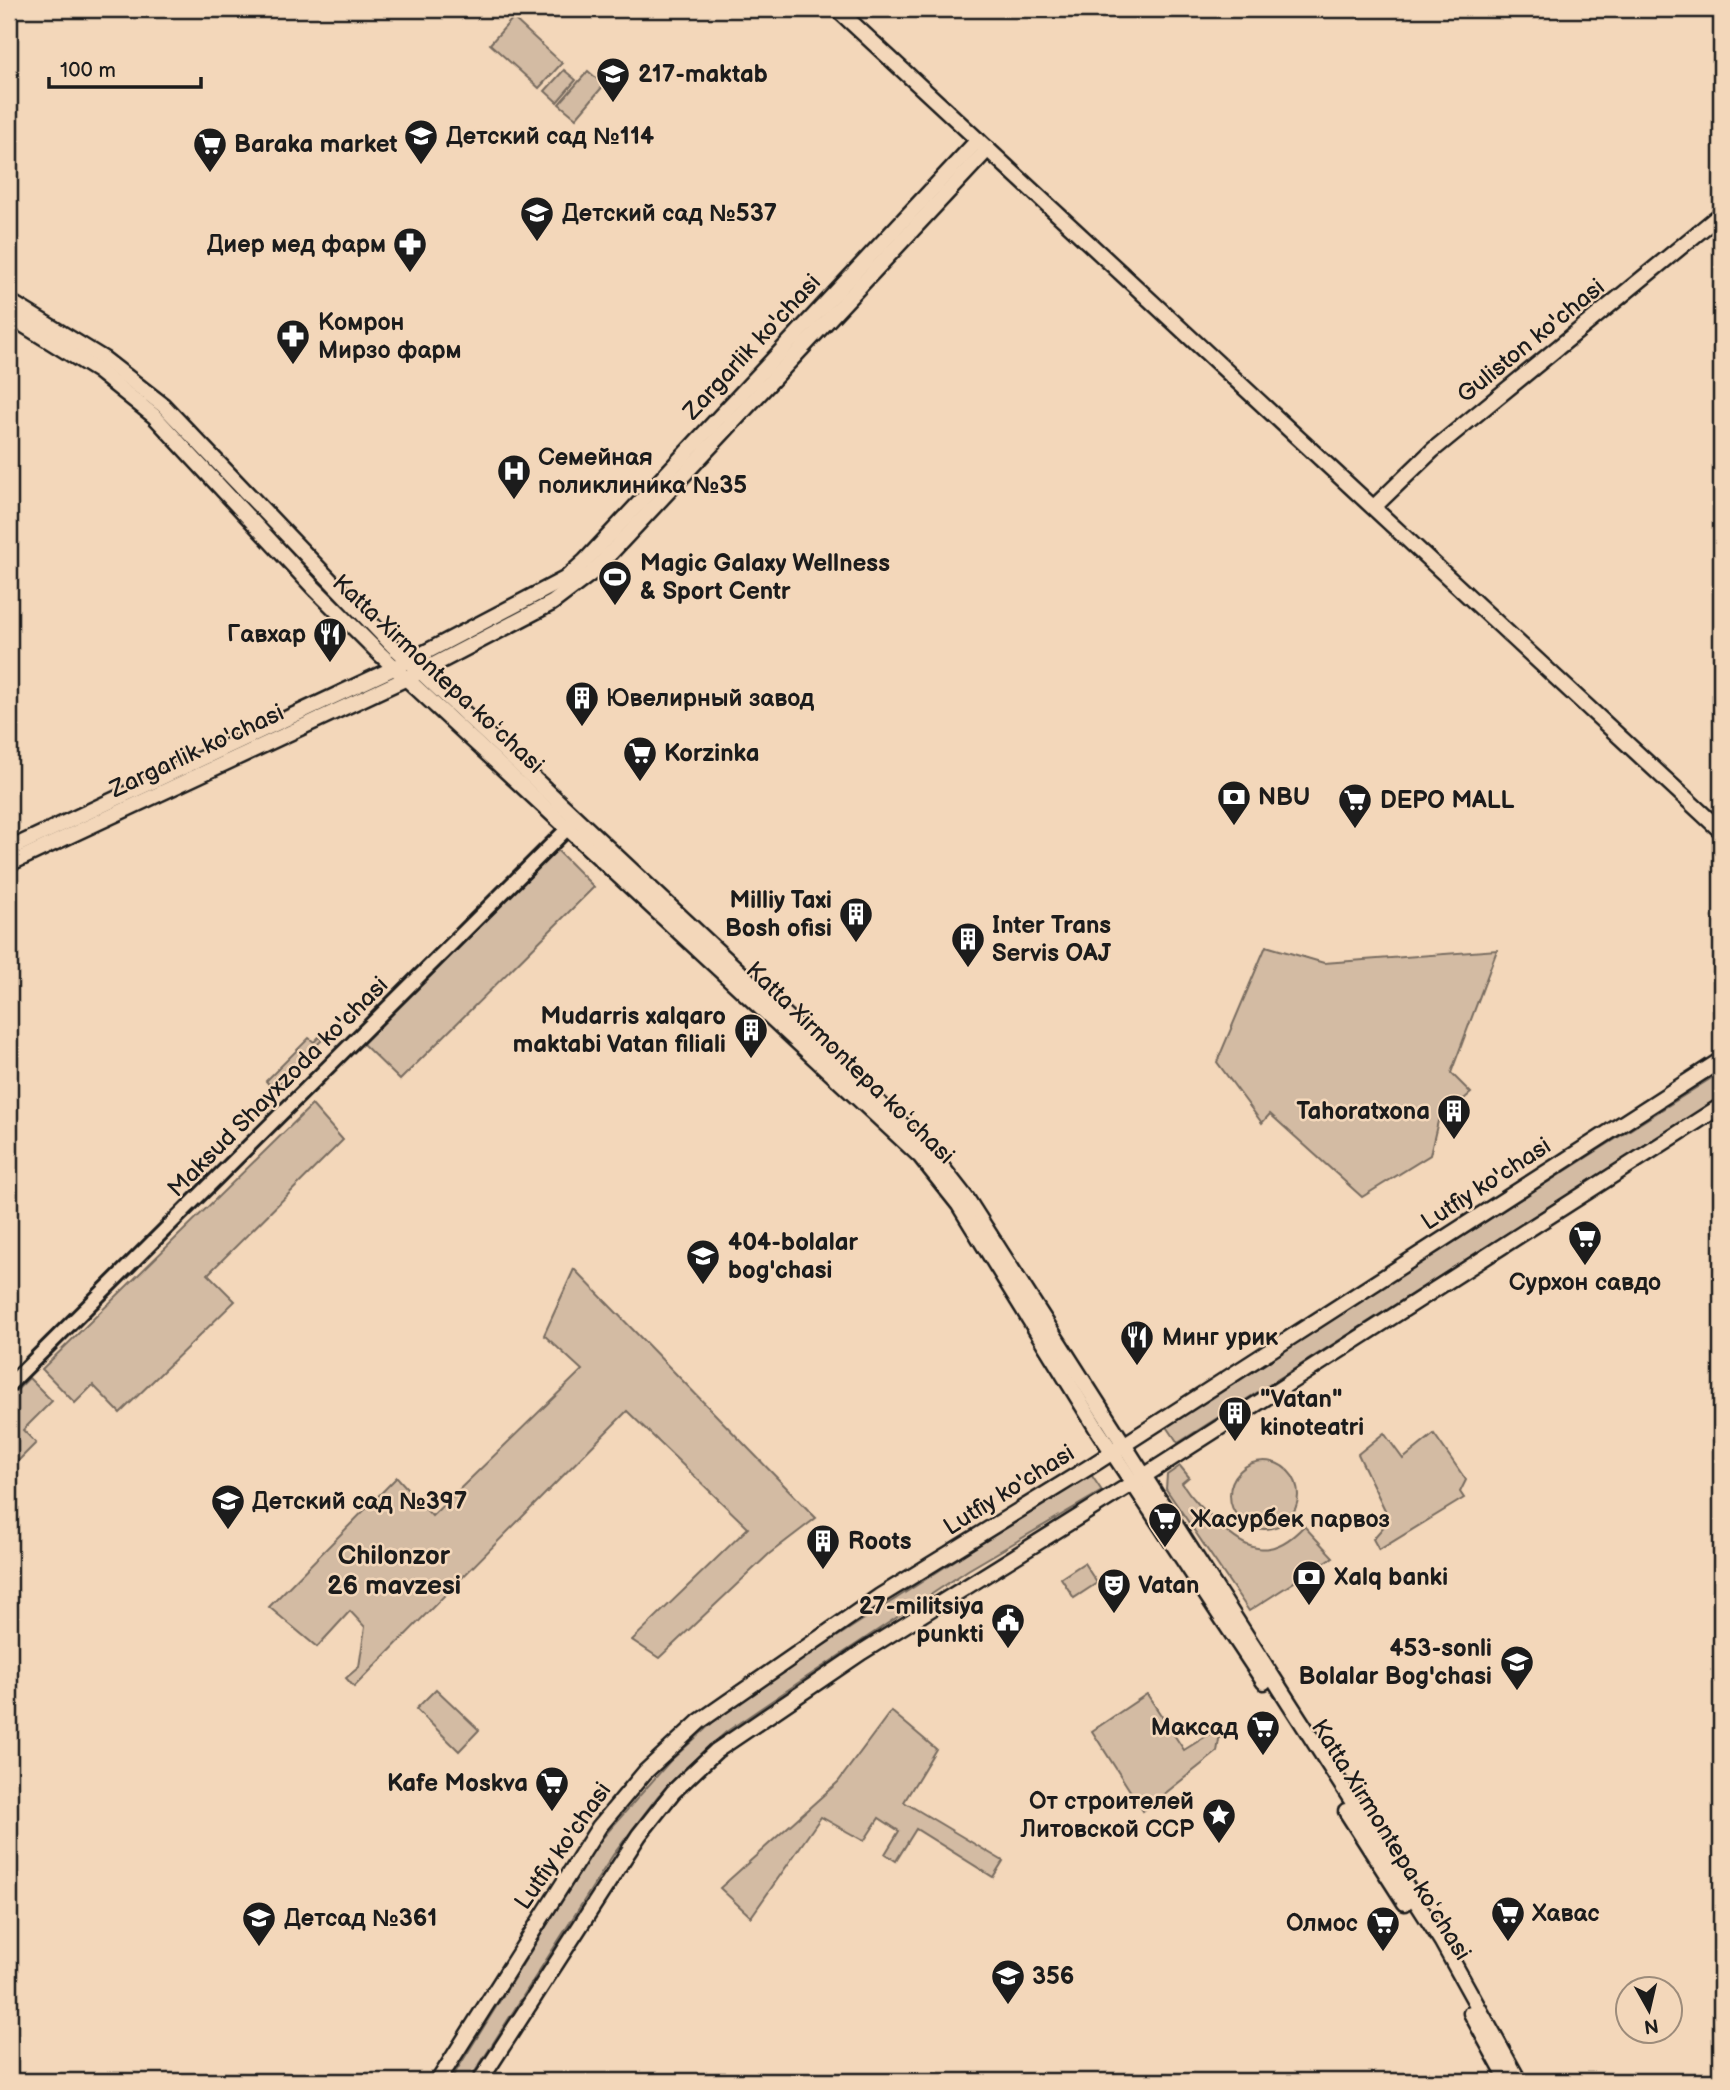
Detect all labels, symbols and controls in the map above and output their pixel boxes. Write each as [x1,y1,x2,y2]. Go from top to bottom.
scale bar [49,46,201,90]
school or university icon: 217-maktab [594,55,632,104]
text: 100 m [60,58,116,83]
place label: 217-maktab [638,60,768,89]
school or university icon: Детский сад №114 [402,117,440,166]
place label: Детский сад №114 [446,122,654,151]
supermarket icon: Baraka market [191,125,229,174]
place label: Baraka market [234,130,398,159]
school or university icon: Детский сад №537 [518,194,556,243]
place label: Детский сад №537 [562,199,777,228]
pharmacy icon: Диер мед фарм [391,225,429,274]
place label: Диер мед фарм [207,230,386,259]
street label: Zargarlik ko'chasi [676,268,827,427]
street label: Guliston ko'chasi [1451,273,1611,409]
place label: Комрон Мирзо фарм [318,308,462,365]
pharmacy icon: Комрон Мирзо фарм [274,317,312,366]
place label: Семейная поликлиника №35 [538,443,747,500]
hospital icon: Семейная поликлиника №35 [495,452,533,501]
place label: Magic Galaxy Wellness & Sport Centr [640,549,890,606]
sports icon: Magic Galaxy Wellness & Sport Centr [596,558,634,607]
street label: Katta Xirmontepa koʻchasi [326,568,550,780]
restaurant icon: Гавхар [311,615,349,664]
place label: Гавхар [227,620,306,649]
building icon: Ювелирный завод [563,679,601,728]
place label: Ювелирный завод [606,684,815,713]
street label: Zargarlik ko'chasi [105,698,289,804]
supermarket icon: Korzinka [621,734,659,783]
place label: Korzinka [664,739,759,768]
bank icon: NBU [1215,778,1253,827]
supermarket icon: DEPO MALL [1336,781,1374,830]
place label: NBU [1258,783,1310,812]
place label: DEPO MALL [1380,786,1515,815]
place label: Milliy Taxi Bosh ofisi [725,886,832,943]
building icon: Milliy Taxi Bosh ofisi [837,895,875,944]
place label: Inter Trans Servis OAJ [992,911,1112,968]
building icon: Inter Trans Servis OAJ [949,920,987,969]
street label: Katta Xirmontepa koʻchasi [740,956,960,1170]
street label: Maksud Shayxzoda ko'chasi [162,971,394,1203]
place label: Mudarris xalqaro maktabi Vatan filiali [513,1002,726,1059]
building icon: Mudarris xalqaro maktabi Vatan filiali [732,1011,770,1060]
building icon: Tahoratxona [1435,1092,1473,1141]
place label: Tahoratxona [1297,1097,1430,1126]
street label: Lutfiy ko'chasi [1416,1131,1556,1237]
supermarket icon: Сурхон савдо [1566,1218,1604,1267]
place label: 404-bolalar bog'chasi [728,1228,858,1285]
school or university icon: 404-bolalar bog'chasi [684,1237,722,1286]
place label: Сурхон савдо [1509,1268,1661,1297]
restaurant icon: Минг урик [1118,1318,1156,1367]
place label: Минг урик [1162,1323,1279,1352]
place label: "Vatan" kinoteatri [1260,1385,1364,1442]
building icon: "Vatan" kinoteatri [1216,1394,1254,1443]
street label: Lutfiy ko'chasi [938,1438,1080,1542]
school or university icon: Детский сад №397 [209,1482,247,1531]
place label: Детский сад №397 [252,1487,467,1516]
supermarket icon: Жасурбек парвоз [1146,1500,1184,1549]
place label: Жасурбек парвоз [1190,1505,1390,1534]
building icon: Roots [804,1522,842,1571]
place label: Roots [848,1527,912,1556]
district label: Chilonzor 26 mavzesi [327,1541,461,1602]
bank icon: Xalq banki [1290,1558,1328,1607]
place label: Xalq banki [1334,1563,1448,1592]
theatre icon: Vatan [1095,1566,1133,1615]
place label: Vatan [1138,1571,1200,1600]
place label: 27-militsiya punkti [859,1592,984,1649]
public building icon: 27-militsiya punkti [989,1601,1027,1650]
place label: 453-sonli Bolalar Bog'chasi [1298,1634,1492,1691]
school or university icon: 453-sonli Bolalar Bog'chasi [1498,1643,1536,1692]
supermarket icon: Максад [1244,1708,1282,1757]
place label: Максад [1151,1713,1239,1742]
street label: Katta Xirmontepa koʻchasi [1305,1714,1477,1966]
supermarket icon: Kafe Moskva [533,1764,571,1813]
place label: Kafe Moskva [387,1769,528,1798]
street label: Lutfiy ko'chasi [508,1777,618,1915]
place label: От строителей Литовской ССР [1020,1787,1195,1844]
place icon: От строителей Литовской ССР [1200,1796,1238,1845]
supermarket icon: Хавас [1489,1894,1527,1943]
school or university icon: Детсад №361 [240,1899,278,1948]
place label: Хавас [1531,1899,1600,1928]
place label: Детсад №361 [284,1904,437,1933]
supermarket icon: Олмос [1364,1904,1402,1953]
place label: Олмос [1286,1909,1358,1938]
school or university icon: 356 [989,1957,1027,2006]
place label: 356 [1032,1962,1074,1991]
north arrow [1614,1974,1684,2044]
text: N [1642,2013,1660,2038]

